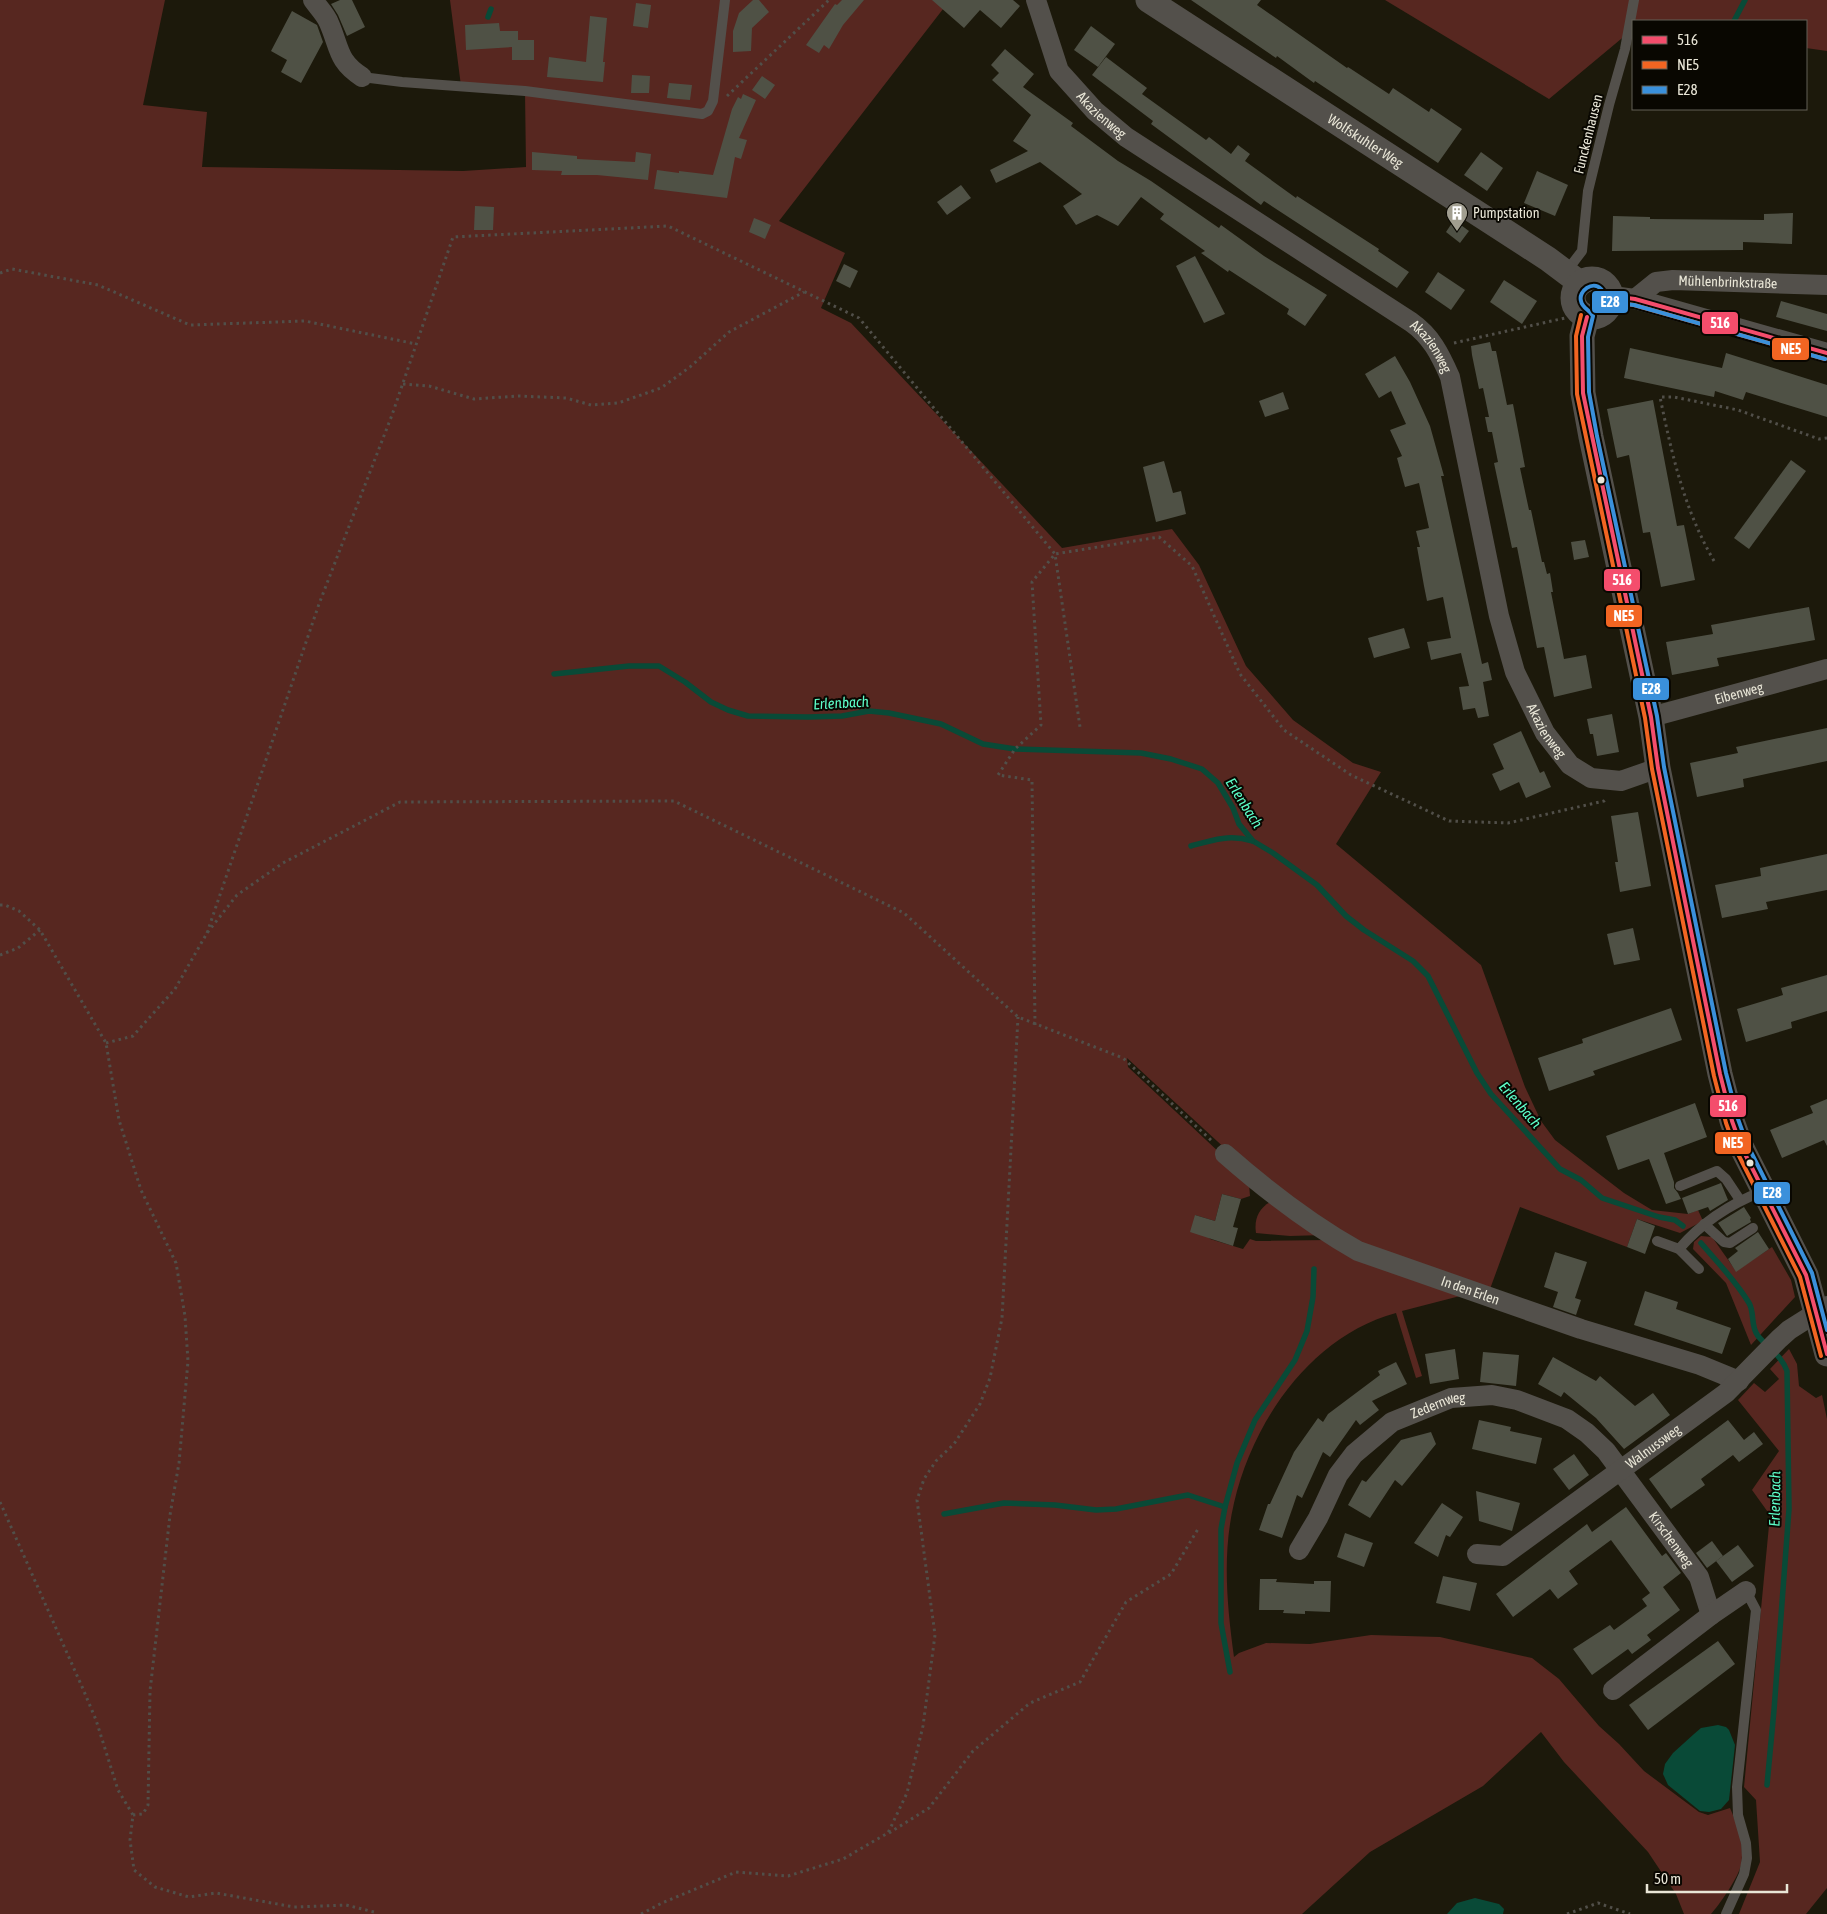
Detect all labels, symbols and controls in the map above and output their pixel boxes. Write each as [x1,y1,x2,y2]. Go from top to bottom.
legend [1632,20,1807,110]
text: 516 [1677,31,1698,48]
text: NE5 [1677,56,1699,73]
text: E28 [1677,81,1698,98]
street label: Akazienweg [1073,88,1130,142]
street label: Funckenhausen [1570,93,1606,175]
street label: Wolfskuhler Weg [1325,110,1406,171]
building icon: Pumpstation [1445,201,1469,232]
place label: Pumpstation [1473,205,1539,221]
street label: Mühlenbrinkstraße [1678,272,1778,291]
line badge: E28 [1591,290,1629,314]
text: E28 [1600,294,1620,310]
line badge: 516 [1701,311,1739,335]
text: 516 [1710,315,1730,331]
street label: Akazienweg [1407,317,1455,375]
line badge: NE5 [1771,337,1810,361]
text: NE5 [1781,341,1802,357]
unlabelled marker [1596,475,1606,485]
line badge: 516 [1603,568,1641,592]
text: 516 [1612,572,1632,588]
line badge: NE5 [1605,604,1643,628]
text: NE5 [1614,608,1635,624]
line badge: E28 [1632,677,1670,701]
street label: Eibenweg [1713,679,1765,707]
text: E28 [1641,681,1661,697]
water label: Erlenbach [813,693,869,712]
street label: Akazienweg [1524,701,1569,761]
water label: Erlenbach [1222,775,1266,831]
water label: Erlenbach [1496,1078,1545,1131]
line badge: 516 [1709,1094,1747,1118]
text: 516 [1718,1098,1738,1114]
line badge: NE5 [1714,1131,1752,1155]
text: NE5 [1723,1135,1744,1151]
unlabelled marker [1745,1158,1755,1168]
line badge: E28 [1753,1181,1791,1205]
text: E28 [1762,1185,1782,1201]
street label: In den Erlen [1439,1273,1502,1308]
street label: Zedernweg [1408,1389,1466,1422]
street label: Walnussweg [1623,1421,1684,1472]
water label: Erlenbach [1766,1471,1783,1527]
street label: Kirschenweg [1646,1509,1697,1570]
scale bar [1647,1862,1787,1894]
text: 50 m [1654,1870,1681,1887]

